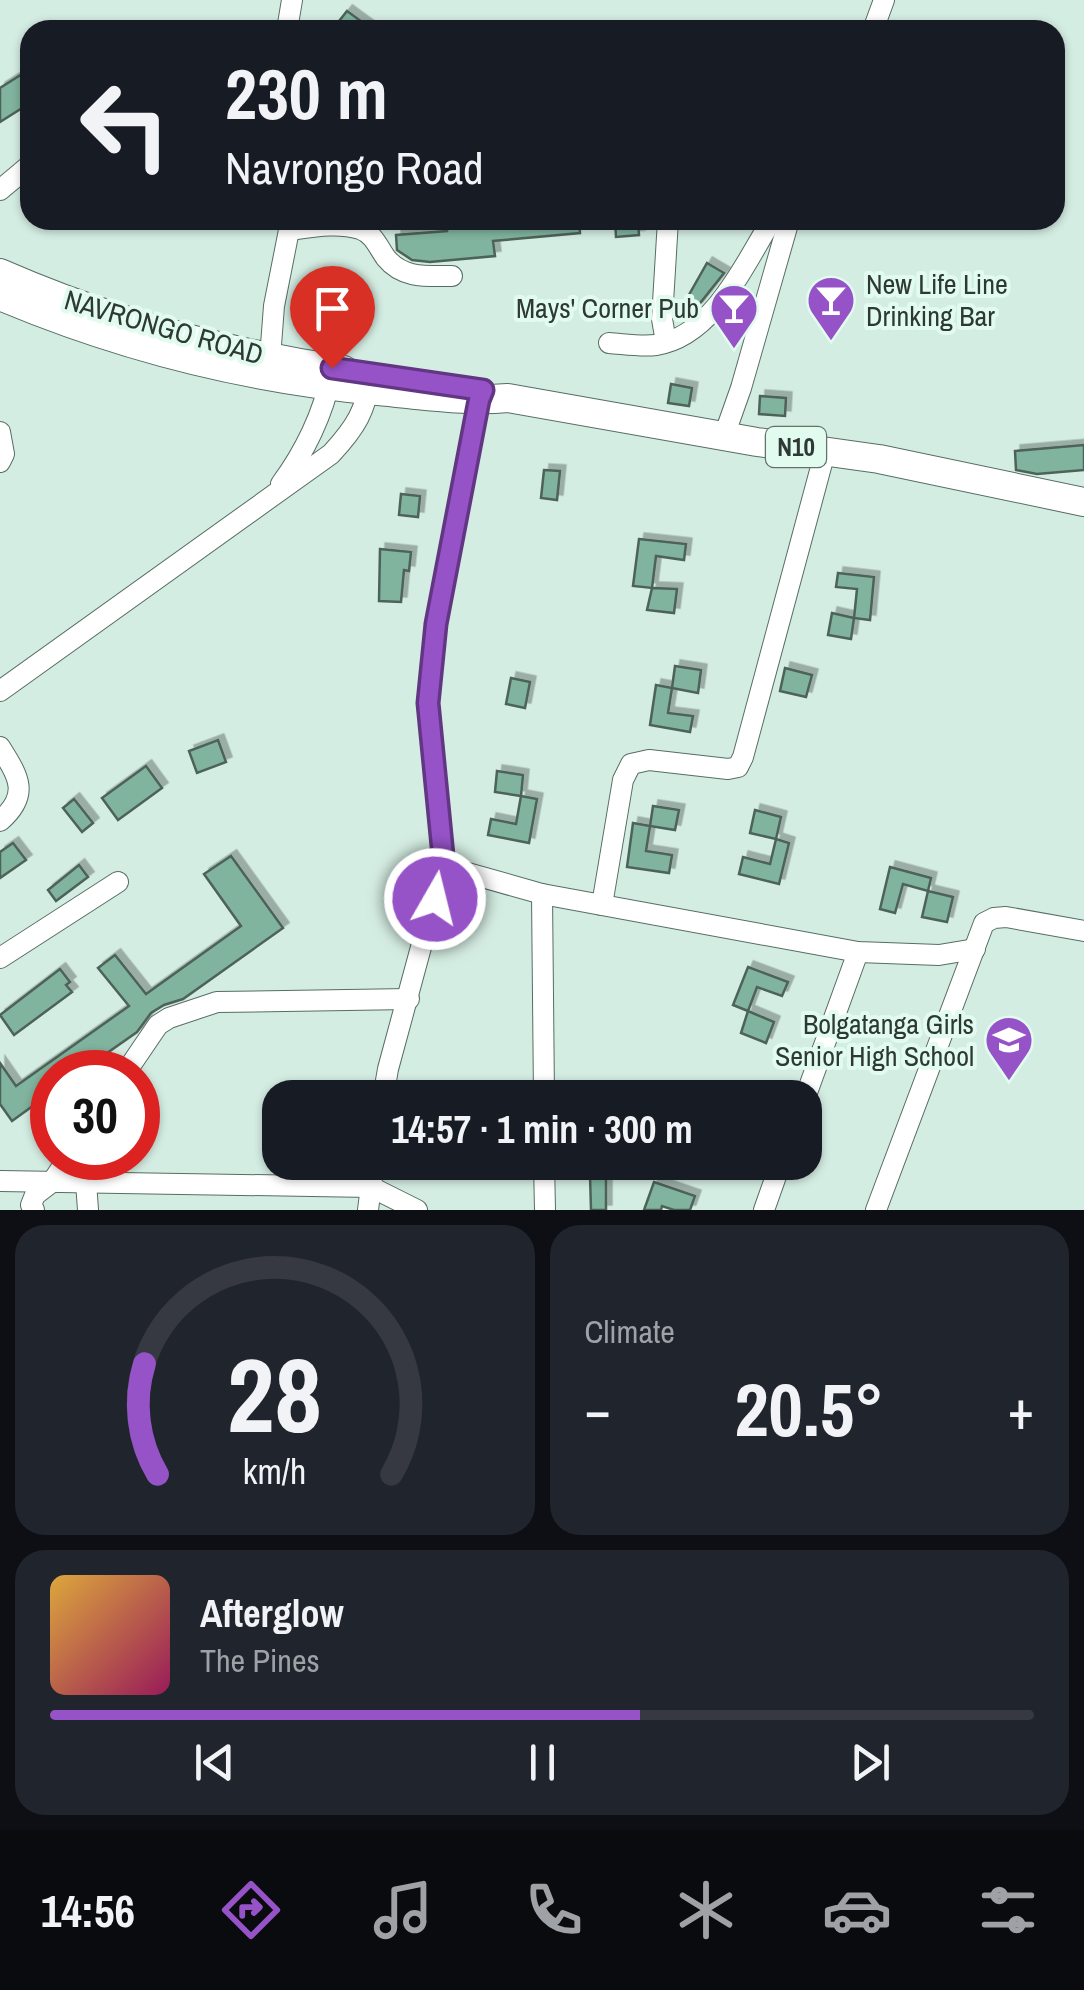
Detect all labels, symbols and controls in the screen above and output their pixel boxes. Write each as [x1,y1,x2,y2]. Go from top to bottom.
text: 230 m [225,47,388,141]
icon: left [60,60,190,190]
text: Navrongo Road [225,137,483,198]
place label: New Life Line Drinking Bar [866,265,1008,335]
pin [290,266,375,369]
bar icon: New Life Line Drinking Bar [805,274,857,342]
street label: NAVRONGO ROAD [60,280,268,374]
icon: arrive [305,281,360,336]
bar icon: Mays' Corner Pub [708,282,760,350]
place label: Mays' Corner Pub [516,289,699,327]
road number: N10 [766,427,826,467]
position arrow [383,847,487,951]
place label: Bolgatanga Girls Senior High School [775,1005,974,1075]
school or university icon: Bolgatanga Girls Senior High School [983,1014,1035,1082]
speed limit sign: 30 [30,1050,160,1180]
text: 14:57 · 1 min · 300 m [391,1104,693,1155]
text: Climate [585,1310,675,1353]
text: 28 [227,1324,322,1464]
text: 20.5° [734,1358,884,1459]
text: − [585,1372,611,1446]
text: + [1008,1372,1034,1446]
text: km/h [243,1447,307,1495]
text: Afterglow [200,1588,344,1639]
text: The Pines [200,1639,320,1682]
icon: previous [187,1735,242,1790]
icon: pause [515,1735,570,1790]
icon: next [843,1735,898,1790]
icon: directions [216,1875,286,1945]
icon: music [368,1875,438,1945]
icon: phone [519,1875,589,1945]
icon: climate [671,1875,741,1945]
icon: car [822,1875,892,1945]
icon: filters [973,1875,1043,1945]
text: 14:56 [41,1880,135,1941]

